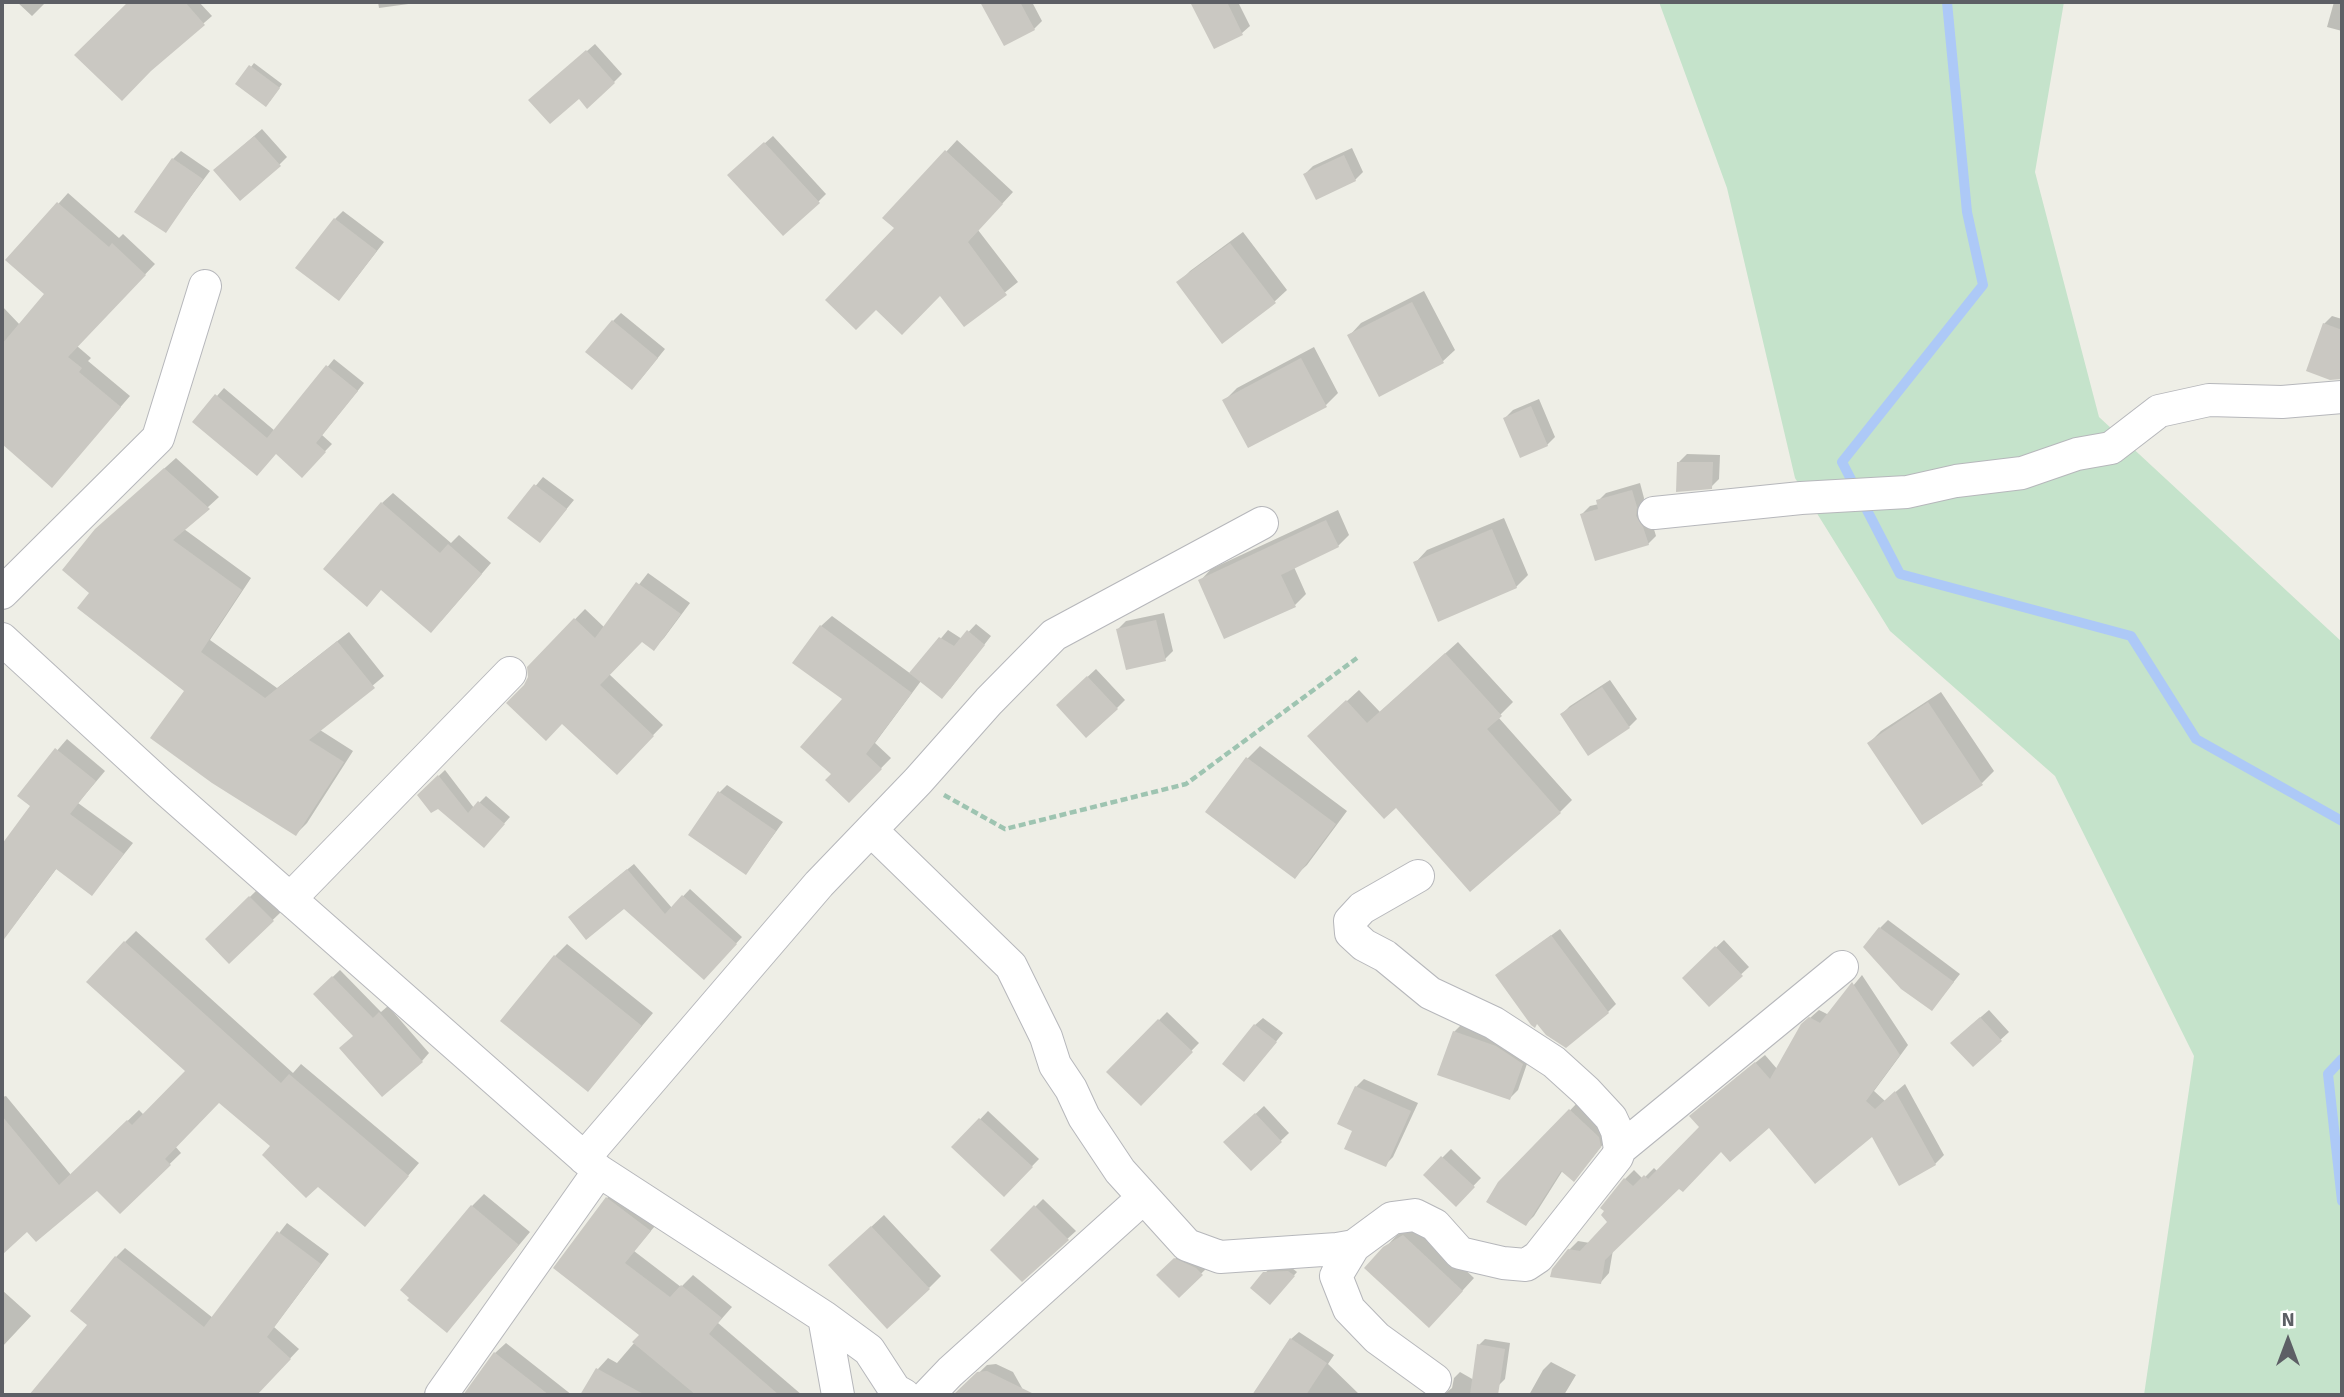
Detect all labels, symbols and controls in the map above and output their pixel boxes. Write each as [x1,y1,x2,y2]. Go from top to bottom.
north arrow [2253,1306,2323,1376]
text: N [2281,1308,2295,1332]

